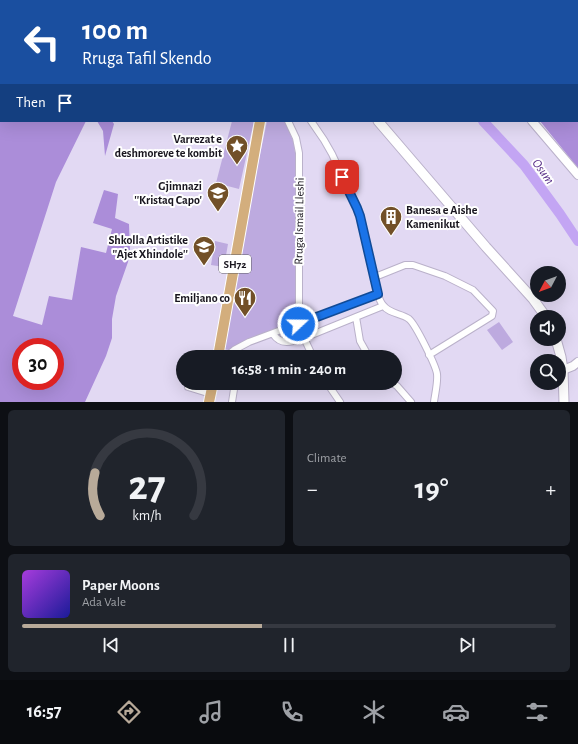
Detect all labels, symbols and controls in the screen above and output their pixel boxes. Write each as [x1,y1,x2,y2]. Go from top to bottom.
icon: left [16,16,68,68]
text: 100 m [82,17,148,45]
text: Rruga Tafil Skendo [82,50,212,68]
icon: arrive [54,92,76,114]
text: Then [16,95,46,110]
place label: Varrezat e deshmoreve te kombit [115,133,222,159]
place icon: Varrezat e deshmoreve te kombit [224,133,250,166]
water label: Osum [529,157,556,187]
pin [325,160,359,194]
icon: arrive [331,166,353,188]
street label: Rruga Ismail Lleshi [292,177,306,265]
place label: Gjimnazi ''Kristaq Capo' [134,180,202,206]
school or university icon: Gjimnazi ''Kristaq Capo' [205,180,231,213]
building icon: Banesa e Aishe Kamenikut [378,204,404,237]
place label: Banesa e Aishe Kamenikut [406,204,478,230]
place label: Shkolla Artistike ''Ajet Xhindole'' [108,234,188,261]
school or university icon: Shkolla Artistike ''Ajet Xhindole'' [191,234,217,267]
road number: SH72 [219,255,251,273]
north arrow [530,266,566,302]
map controls [530,266,566,390]
restaurant icon: Emiljano co [232,285,258,318]
place label: Emiljano co [174,292,230,305]
position arrow [277,303,319,345]
button: sound [530,310,566,346]
speed limit sign: 30 [12,338,64,390]
button: search [530,354,566,390]
text: 16:58 · 1 min · 240 m [232,362,346,377]
text: Climate [307,452,346,465]
text: 27 [128,466,165,507]
text: 19° [414,474,449,504]
text: − [307,478,318,500]
text: + [545,478,556,500]
text: km/h [132,509,161,523]
text: Paper Moons [82,578,160,593]
text: Ada Vale [82,596,126,609]
icon: previous [100,634,122,656]
icon: pause [278,634,300,656]
icon: next [456,634,478,656]
icon: directions [115,698,143,726]
icon: music [197,698,225,726]
icon: phone [278,698,306,726]
icon: climate [360,698,388,726]
icon: car [442,698,470,726]
icon: filters [523,698,551,726]
text: 16:57 [27,703,62,721]

